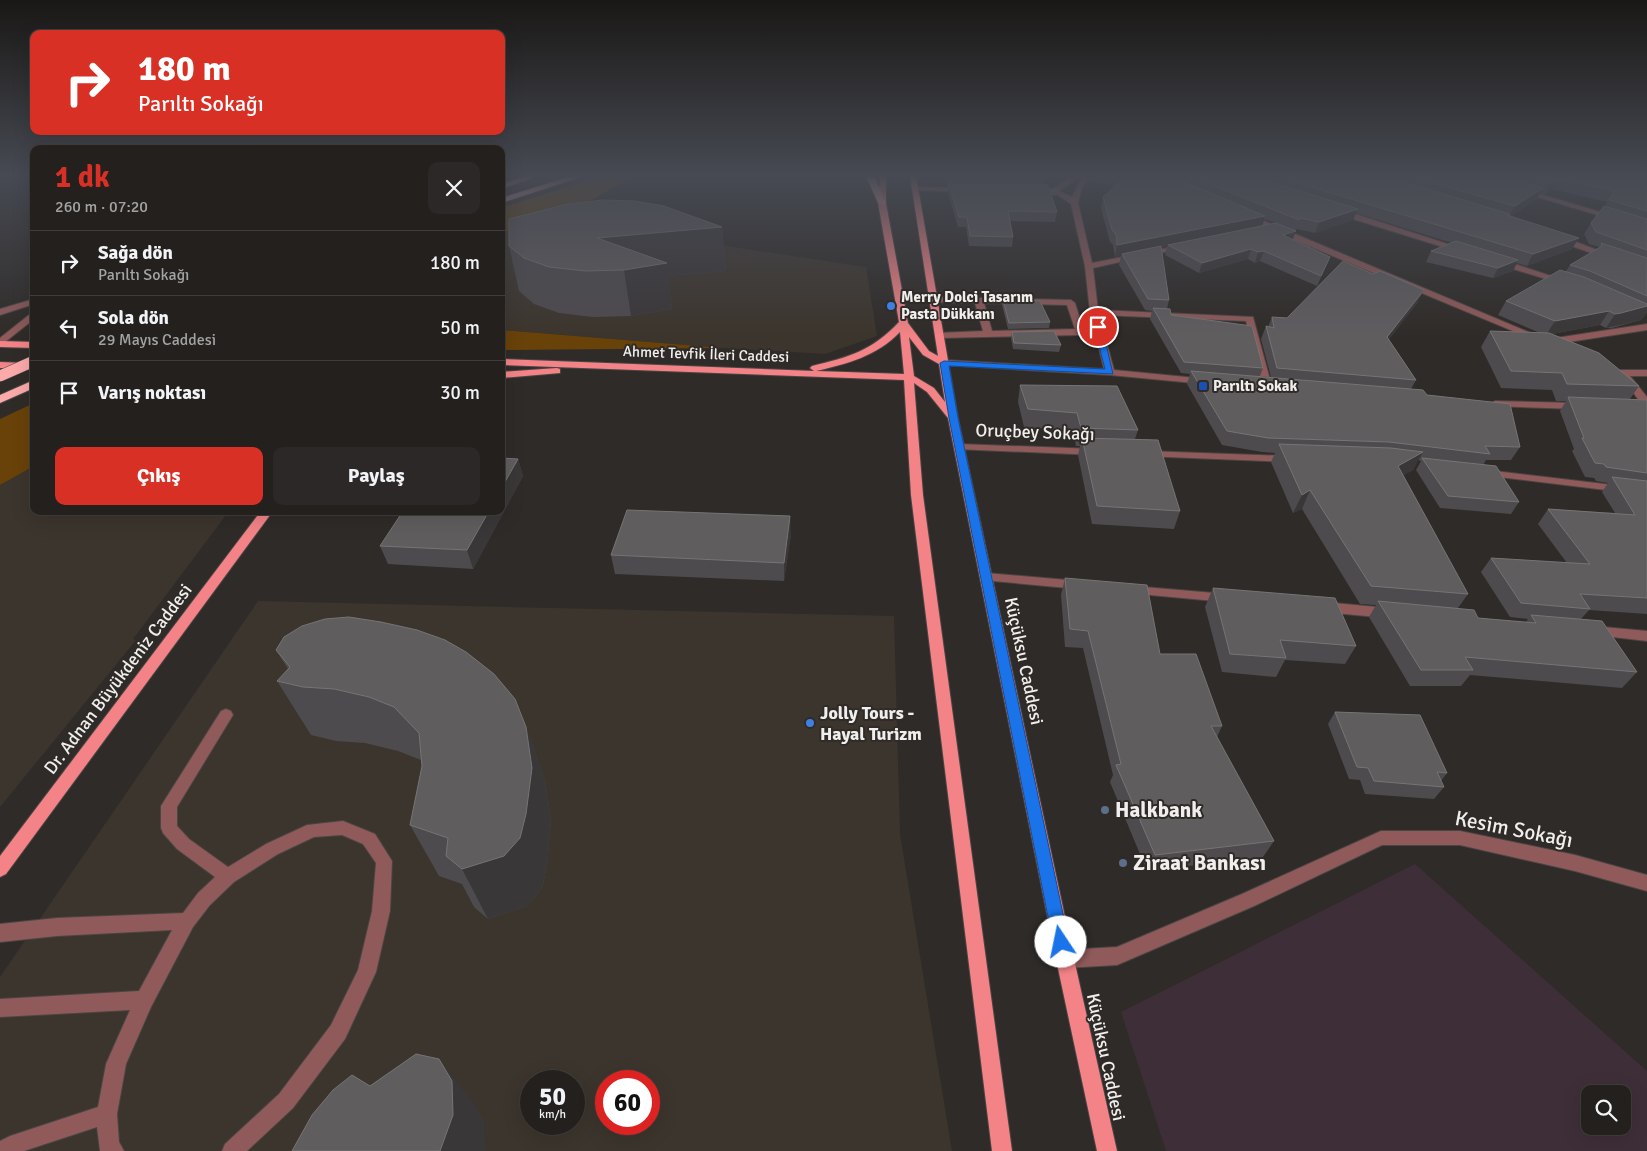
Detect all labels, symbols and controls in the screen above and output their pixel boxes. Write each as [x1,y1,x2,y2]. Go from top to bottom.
text: 180 m [138,47,231,90]
icon: right [55,50,120,115]
text: Parıltı Sokağı [138,90,264,117]
text: 1 dk [55,159,110,196]
button: close [428,162,480,214]
text: 260 m · 07:20 [55,197,148,217]
text: Sağa dön [98,241,173,265]
icon: right [55,249,83,277]
text: 180 m [430,251,480,275]
text: Parıltı Sokağı [98,265,189,285]
place label: Merry Dolci Tasarım Pasta Dükkanı [901,288,1033,323]
marker: Merry Dolci Tasarım Pasta Dükkanı [885,300,897,312]
text: Sola dön [98,306,169,330]
pin [1077,306,1119,348]
icon: arrive [1084,313,1112,341]
icon: left [55,314,83,342]
text: 50 m [440,316,480,340]
text: 29 Mayıs Caddesi [98,330,216,350]
street label: Ahmet Tevfik İleri Caddesi [623,342,789,366]
place label: Parıltı Sokak [1213,377,1298,395]
icon: arrive [55,379,83,407]
marker: Parıltı Sokak [1197,380,1209,392]
text: Varış noktası [98,381,206,405]
text: 30 m [440,381,480,405]
street label: Oruçbey Sokağı [975,419,1095,445]
button: Çıkış [55,447,263,505]
button: Paylaş [273,447,480,505]
street label: Dr. Adnan Büyükdeniz Caddesi [39,579,197,779]
street label: Küçüksu Caddesi [1000,595,1048,727]
place label: Jolly Tours - Hayal Turizm [820,702,922,745]
marker: Jolly Tours - Hayal Turizm [804,717,816,729]
place label: Halkbank [1115,797,1202,823]
marker: Halkbank [1099,804,1111,816]
street label: Kesim Sokağı [1453,805,1575,853]
place label: Ziraat Bankası [1133,850,1266,876]
marker: Ziraat Bankası [1117,857,1129,869]
position arrow [1034,915,1086,967]
street label: Küçüksu Caddesi [1082,991,1130,1123]
speed limit sign: 60 [595,1070,660,1135]
text: 50 [539,1081,566,1112]
map controls [1581,1085,1631,1135]
button: search [1581,1085,1631,1135]
text: km/h [539,1107,566,1122]

